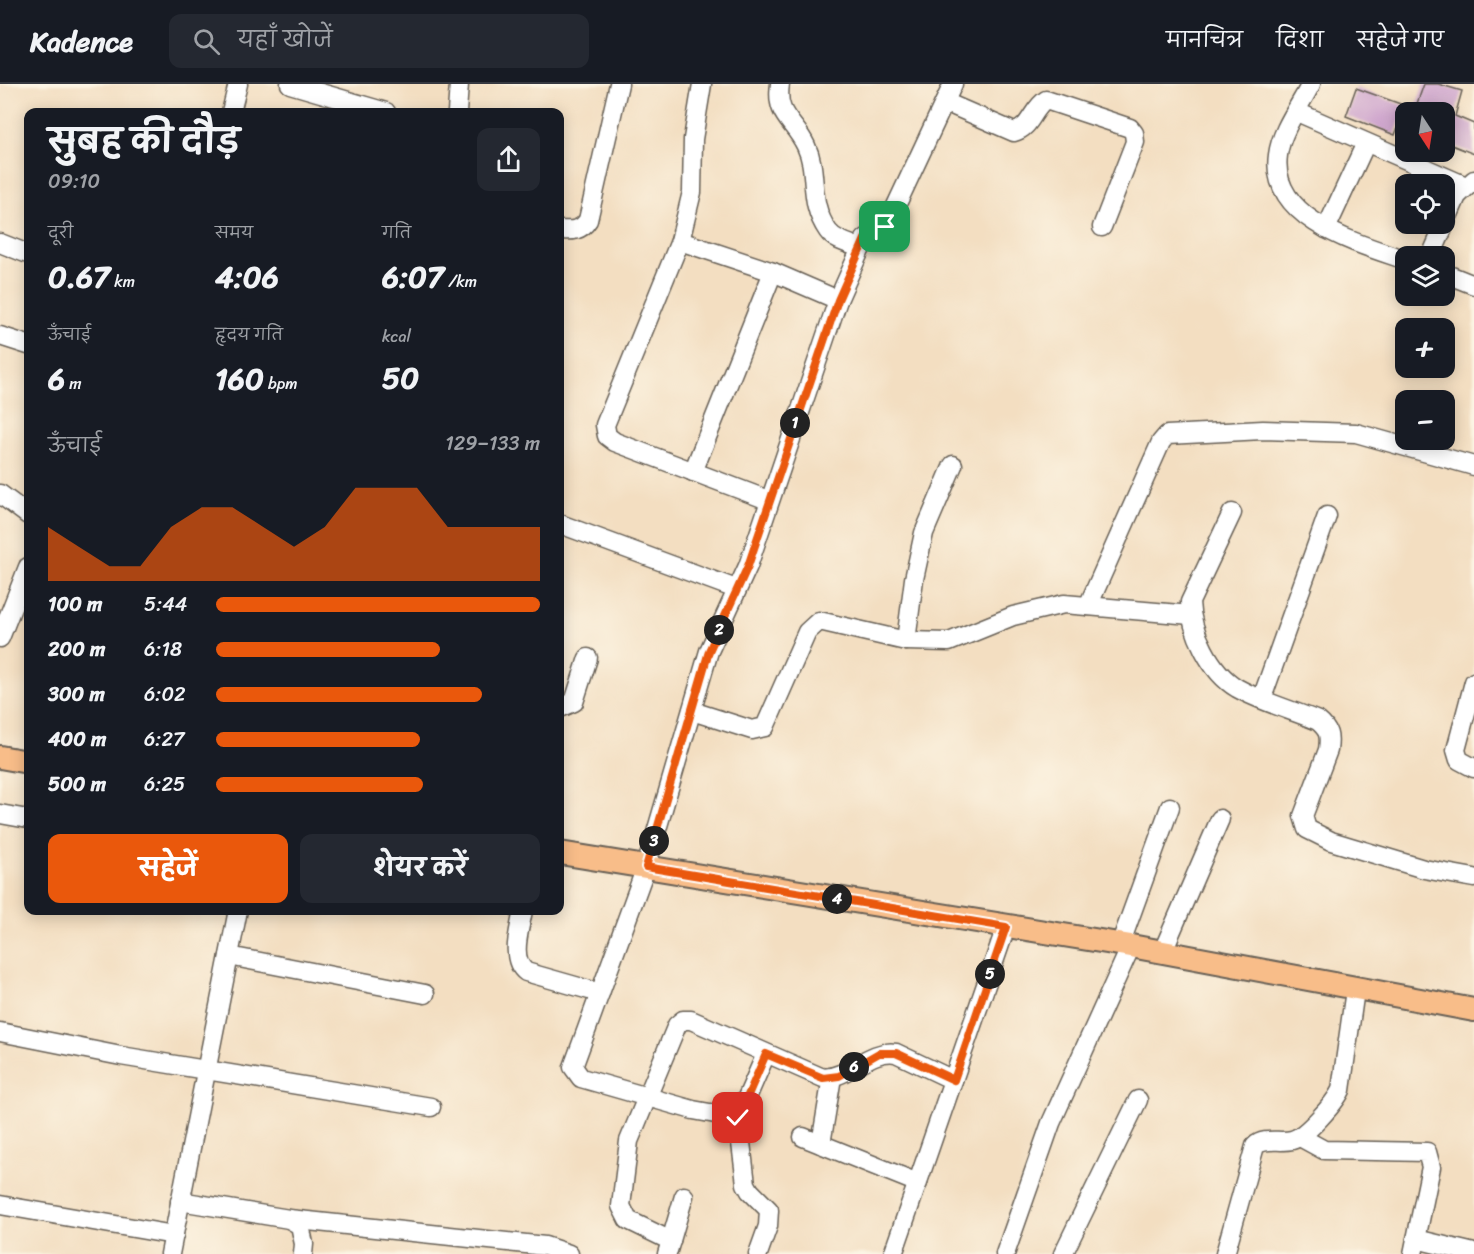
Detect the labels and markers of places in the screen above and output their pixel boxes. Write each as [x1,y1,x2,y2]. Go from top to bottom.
pin [859,201,910,252]
pin: 1 [780,408,810,438]
pin: 2 [704,615,734,645]
pin: 3 [639,826,669,856]
pin: 4 [822,884,852,914]
pin: 5 [975,959,1005,989]
pin: 6 [839,1052,869,1082]
pin [712,1092,763,1143]

